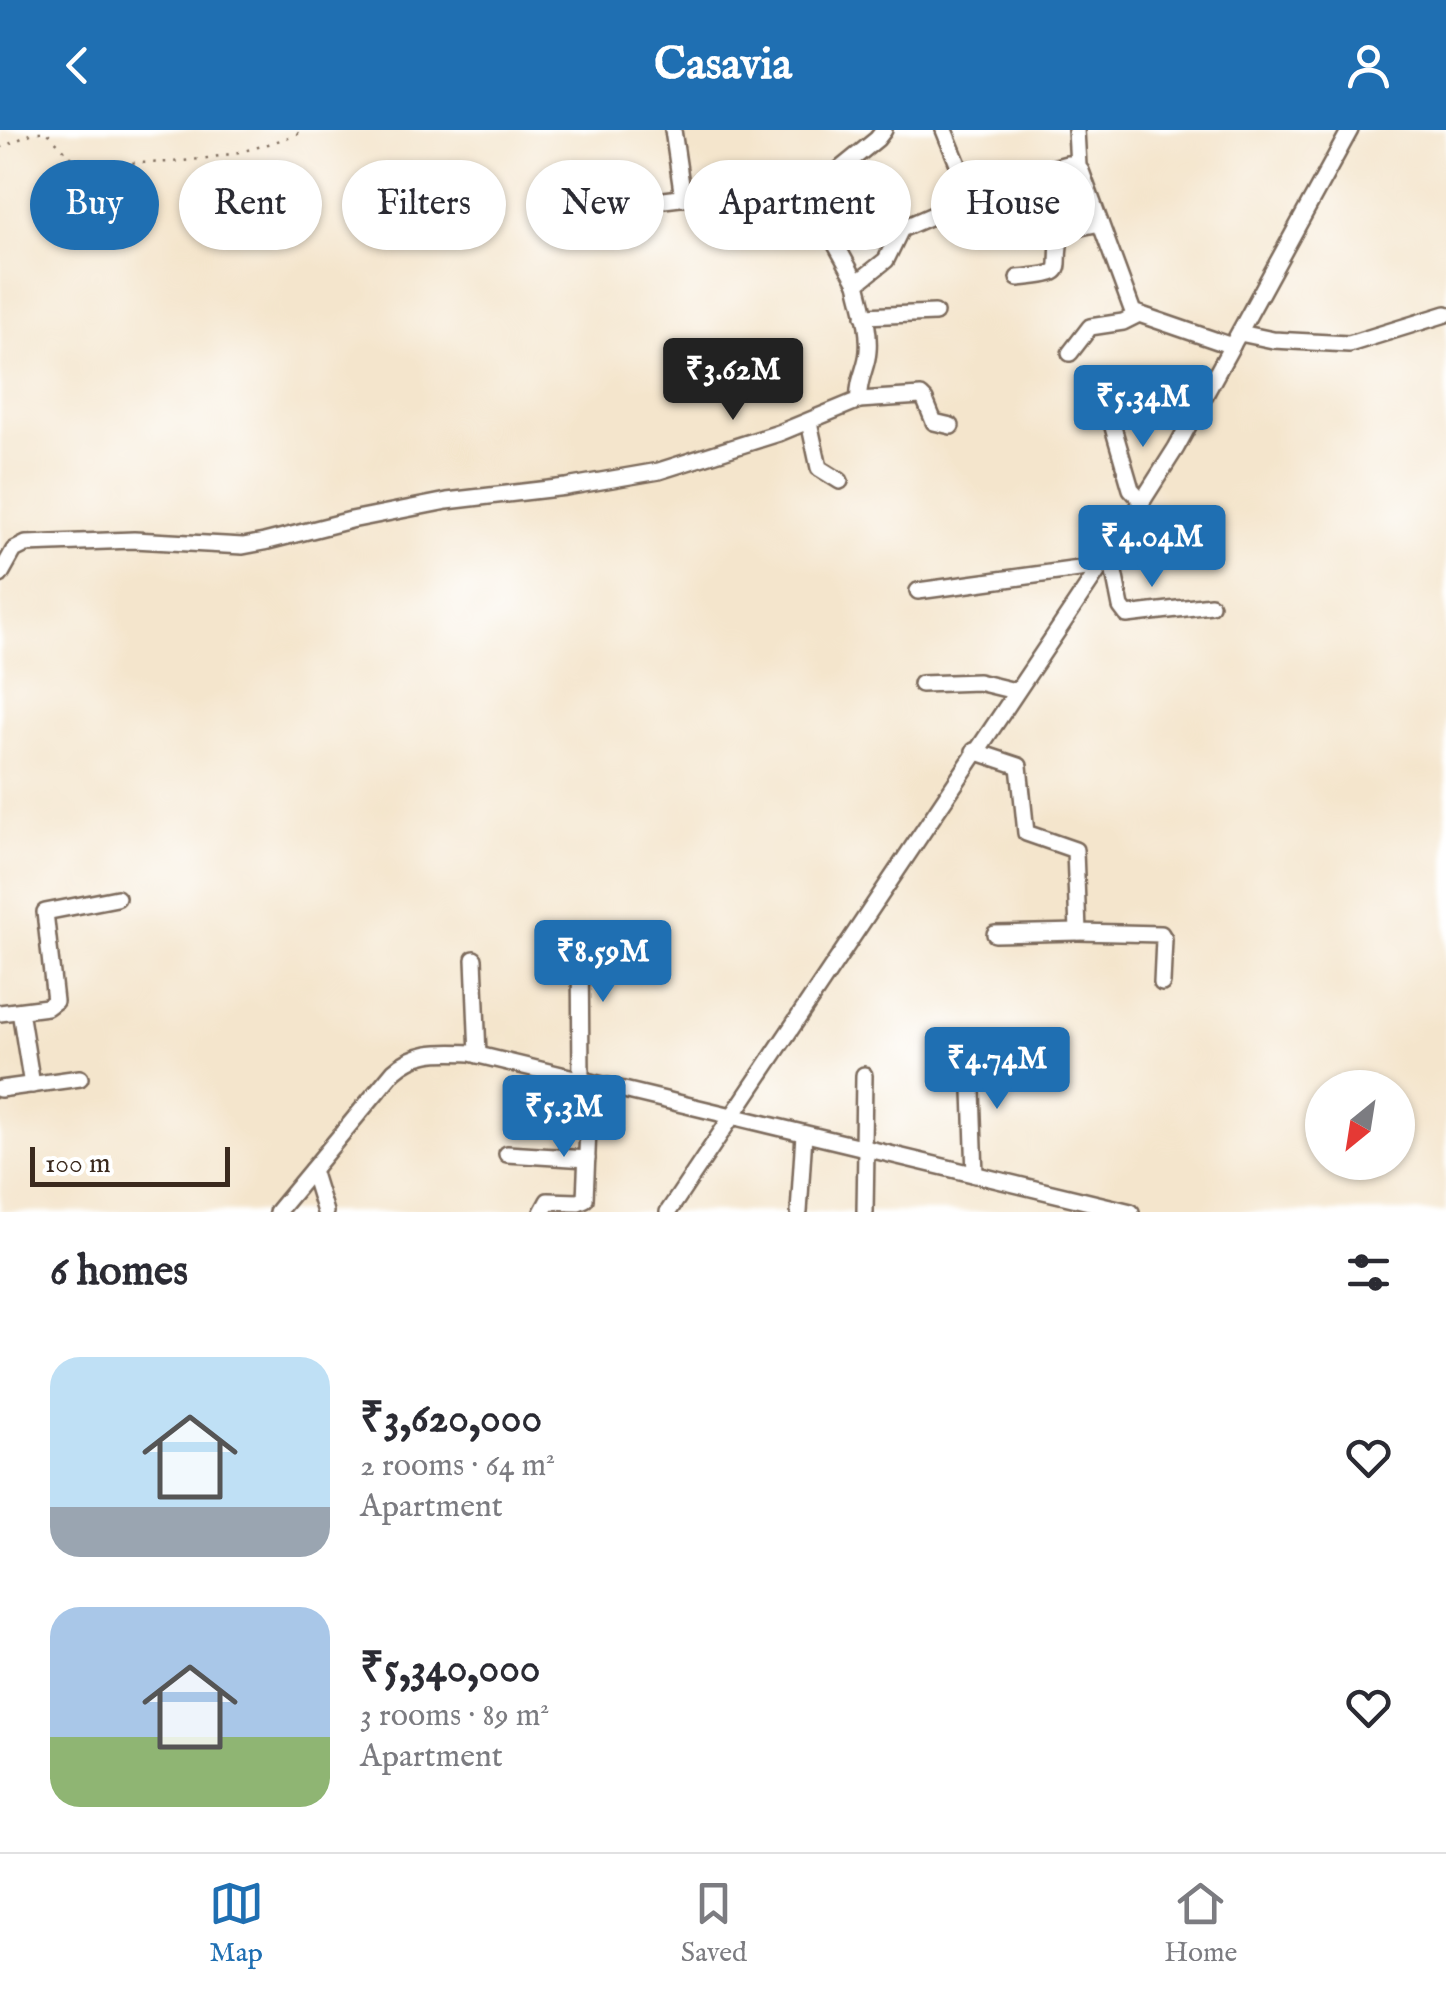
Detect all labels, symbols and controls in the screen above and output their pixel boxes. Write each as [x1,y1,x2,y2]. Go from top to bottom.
text: Casavia [654,37,792,94]
icon: back [50,38,105,93]
icon: person [1341,38,1396,93]
chip: Buy [30,160,159,250]
chip: Rent [179,160,322,250]
chip: Filters [342,160,506,250]
chip: New [526,160,664,250]
chip: Apartment [684,160,911,250]
chip: House [931,160,1095,250]
pin: ₹3.62M [652,338,814,423]
text: ₹3.62M [685,350,781,391]
pin: ₹5.34M [1062,365,1224,450]
text: ₹5.34M [1096,377,1190,418]
pin: ₹4.04M [1071,505,1233,590]
text: ₹4.04M [1100,517,1204,558]
pin: ₹8.59M [522,920,684,1005]
text: ₹8.59M [556,932,650,973]
pin: ₹4.74M [916,1027,1078,1112]
text: ₹4.74M [947,1039,1047,1080]
north arrow [1305,1070,1415,1180]
map controls [1305,1070,1415,1180]
pin: ₹5.3M [494,1075,634,1160]
text: ₹5.3M [525,1087,603,1128]
scale bar [30,1142,230,1186]
text: 100 m [45,1147,111,1182]
icon: filters [1341,1245,1396,1300]
text: 6 homes [50,1246,188,1299]
text: ₹3,620,000 [360,1393,542,1446]
icon: home [130,1397,250,1517]
icon: heart [1341,1430,1396,1485]
text: 2 rooms · 64 m² [360,1446,555,1487]
text: Apartment [360,1487,503,1528]
text: ₹5,340,000 [360,1643,540,1696]
icon: home [130,1647,250,1767]
icon: heart [1341,1680,1396,1735]
text: 3 rooms · 89 m² [360,1696,549,1737]
text: Apartment [360,1737,503,1778]
tab: Map [209,1876,264,1971]
tab: Saved [681,1876,747,1971]
tab: Home [1164,1876,1237,1971]

